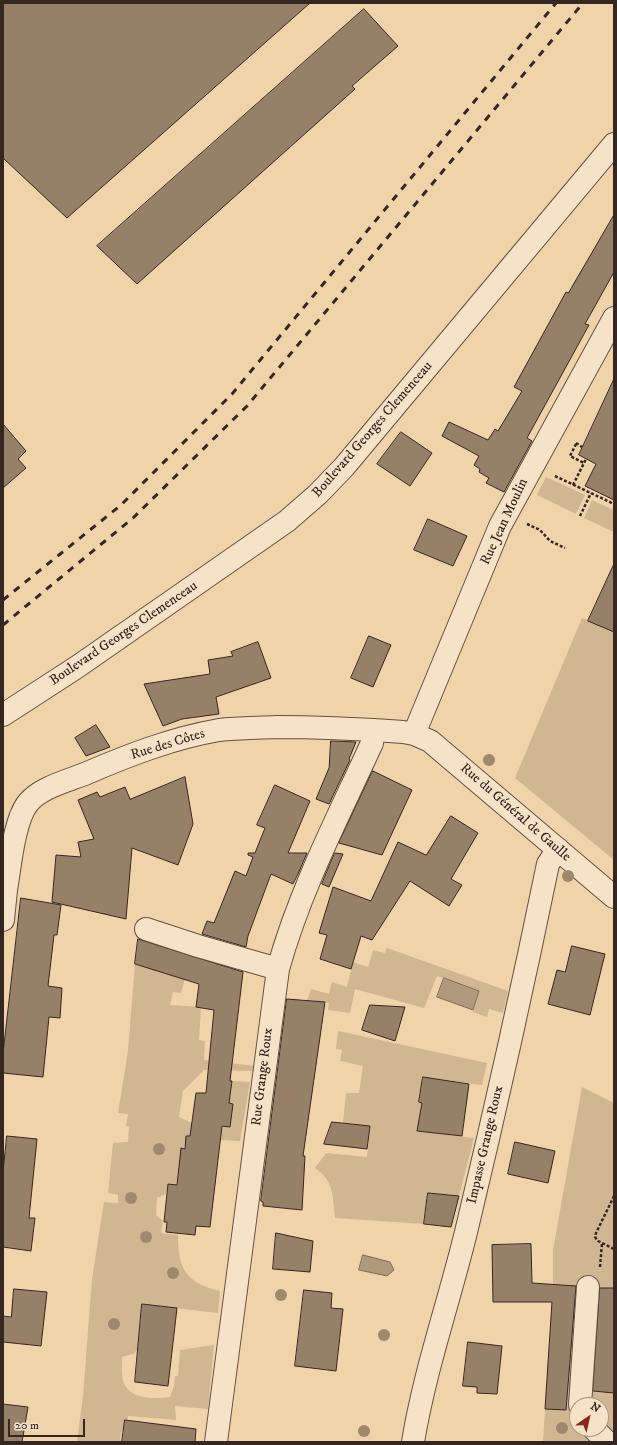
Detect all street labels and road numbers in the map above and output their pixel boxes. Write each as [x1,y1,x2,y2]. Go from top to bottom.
street label: Boulevard Georges Clemenceau [309,359,437,501]
street label: Rue Jean Moulin [478,476,532,568]
street label: Boulevard Georges Clemenceau [47,578,201,690]
street label: Rue des Côtes [129,726,207,764]
street label: Rue du Général de Gaulle [456,760,574,866]
street label: Rue Grange Roux [249,1027,277,1127]
street label: Impasse Grange Roux [464,1084,508,1206]

